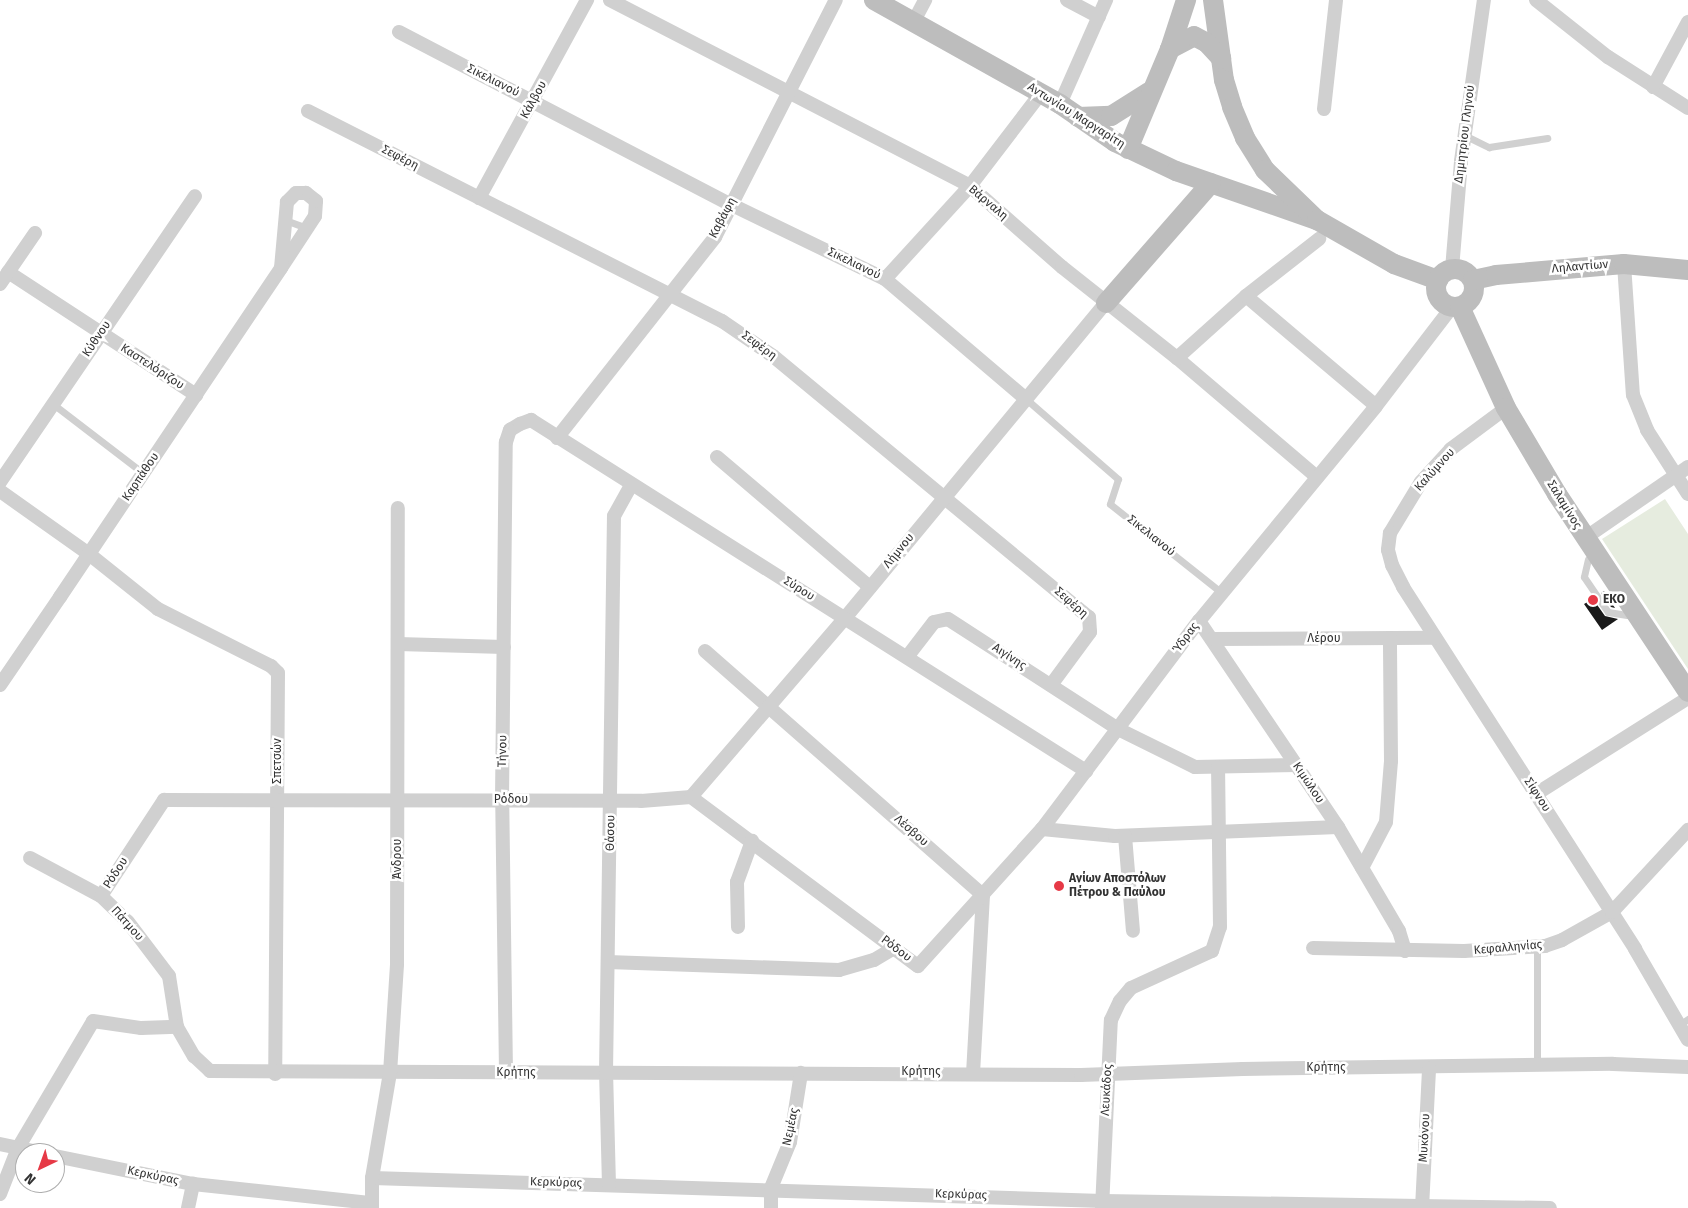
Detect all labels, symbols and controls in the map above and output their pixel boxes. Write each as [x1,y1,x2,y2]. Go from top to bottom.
street label: Σικελιανού [464,62,522,100]
street label: Κάλβου [518,79,550,121]
street label: Αντωνίου Μαργαρίτη [1025,80,1127,152]
street label: Δημητρίου Γληνού [1452,84,1478,184]
street label: Σεφέρη [379,143,421,173]
street label: Βάρναλη [965,182,1011,224]
street label: Καβάφη [706,195,740,241]
street label: Σικελιανού [825,245,883,283]
street label: Ληλαντίων [1551,257,1609,277]
street label: Κύθνου [80,318,114,360]
street label: Σεφέρη [739,329,779,363]
street label: Καστελόριζου [117,341,187,393]
street label: Καλύμνου [1412,445,1458,495]
street label: Καρπάθου [119,450,163,504]
street label: Σαλαμίνος [1543,478,1585,532]
street label: Σικελιανού [1124,512,1178,560]
street label: Λήμνου [881,531,917,571]
street label: Σύρου [781,574,817,604]
street label: Σεφέρη [1051,585,1091,621]
place label: EKO [1603,593,1625,607]
marker: EKO [1587,594,1599,606]
street label: Ύδρας [1170,620,1202,656]
street label: Λέρου [1307,632,1341,646]
street label: Αιγίνης [989,641,1029,673]
street label: Τήνου [496,735,510,767]
street label: Σπετσών [271,738,285,784]
street label: Κιμώλου [1289,760,1327,806]
street label: Σίφνου [1521,775,1553,815]
street label: Ρόδου [494,793,528,807]
street label: Λέσβου [891,812,931,850]
street label: Θάσου [603,815,619,851]
street label: Άνδρου [391,839,405,879]
street label: Ρόδου [101,855,131,891]
place label: Αγίων Αποστόλων Πέτρου & Παύλου [1069,872,1166,900]
marker: Αγίων Αποστόλων Πέτρου & Παύλου [1053,880,1065,892]
street label: Πάτμου [108,904,146,944]
street label: Ρόδου [878,933,914,965]
street label: Κεφαλληνίας [1473,938,1543,958]
street label: Κρήτης [1306,1061,1346,1075]
street label: Λευκάδος [1098,1064,1116,1116]
street label: Κρήτης [901,1065,941,1079]
street label: Κρήτης [496,1066,536,1080]
street label: Νεμέας [780,1107,802,1147]
street label: Μυκόνου [1417,1113,1433,1163]
north arrow [15,1143,65,1193]
street label: Κερκύρας [126,1164,180,1188]
text: N [21,1169,39,1188]
street label: Κερκύρας [530,1175,582,1191]
street label: Κερκύρας [935,1187,987,1203]

